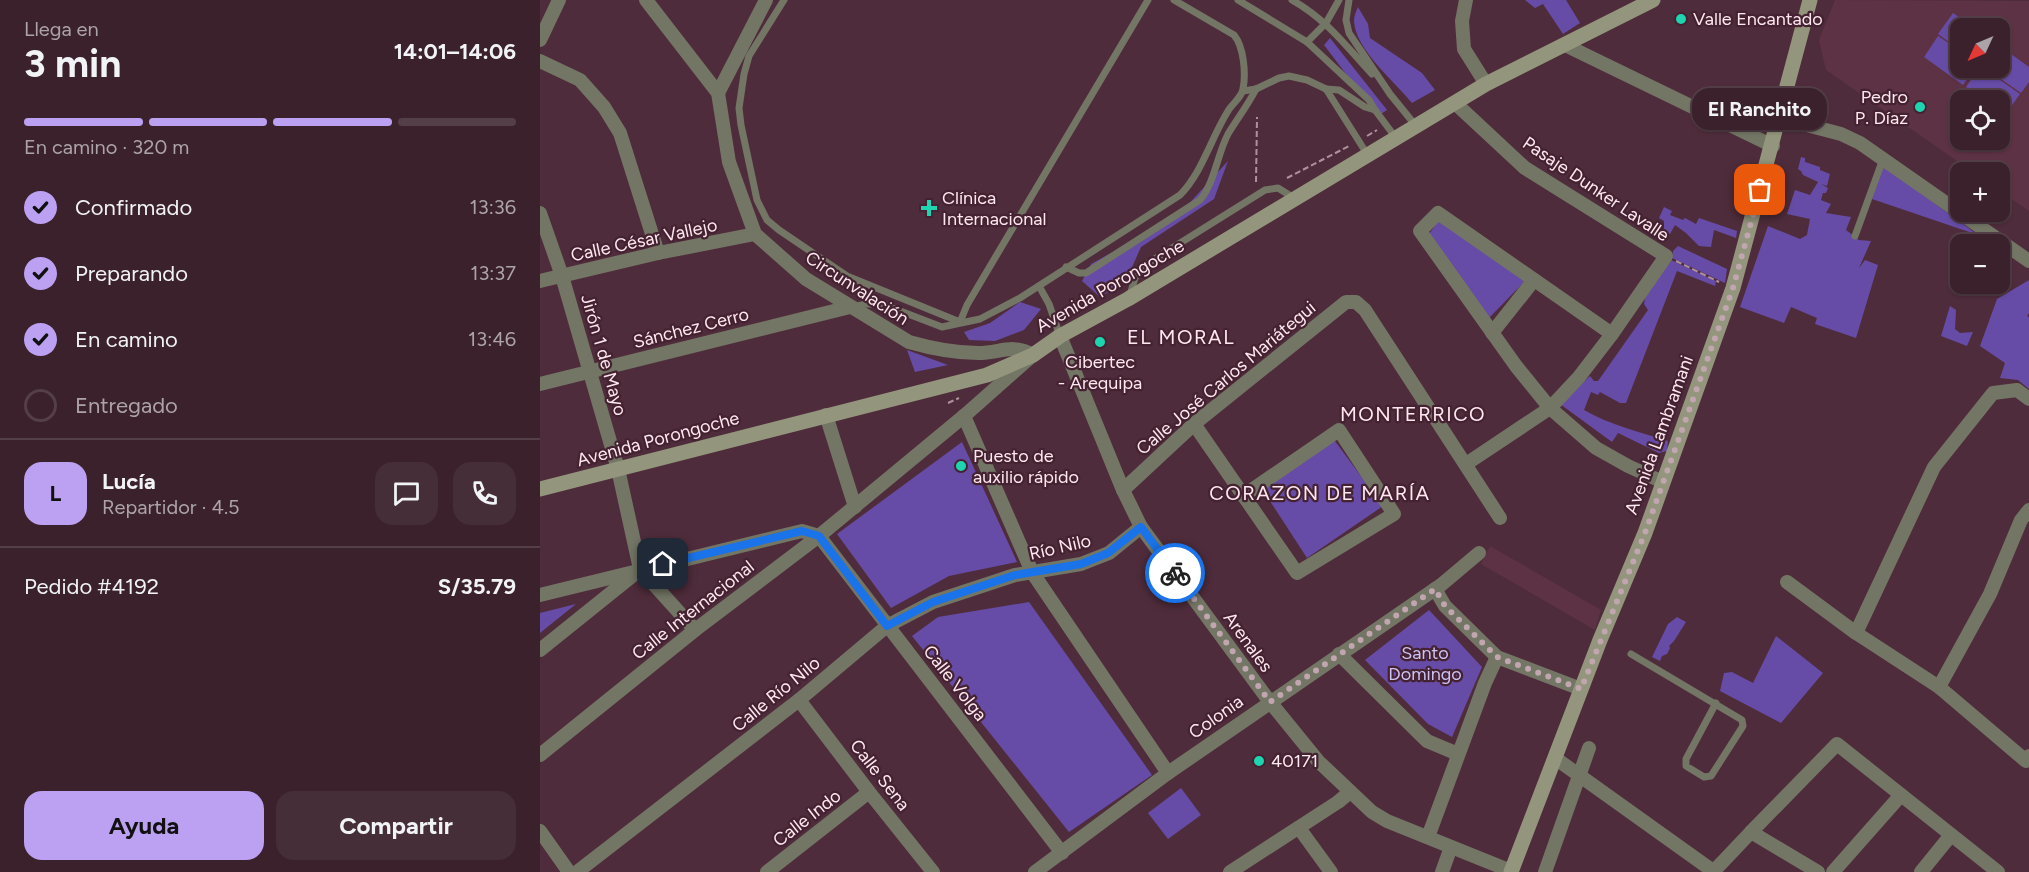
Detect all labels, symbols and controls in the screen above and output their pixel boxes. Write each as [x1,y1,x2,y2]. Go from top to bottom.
place label: Valle Encantado [1693,8,1823,30]
marker: Valle Encantado [1674,12,1688,26]
text: Llega en [24,17,99,41]
north arrow [1950,18,2010,78]
map controls [1950,18,2010,294]
text: 14:01–14:06 [394,38,516,65]
text: 3 min [24,40,121,87]
place label: Pedro P. Díaz [1855,86,1908,129]
callout: El Ranchito [1692,88,1828,130]
button: locate [1950,90,2010,150]
text: El Ranchito [1708,97,1811,121]
marker: Pedro P. Díaz [1913,100,1927,114]
street label: Pasaje Dunker Lavalle [1519,132,1674,246]
text: En camino · 320 m [24,135,189,159]
button: + [1950,162,2010,222]
pin [1734,164,1785,215]
icon: bag [1743,173,1776,206]
place label: Clínica Internacional [942,187,1046,230]
icon: check [24,191,57,224]
text: Confirmado [75,194,192,221]
text: 13:36 [470,195,516,219]
marker: Clínica Internacional [920,199,938,217]
street label: Calle César Vallejo [569,214,719,266]
button: − [1950,234,2010,294]
street label: Avenida Porongoche [1032,235,1188,337]
street label: Circunvalación [801,246,913,330]
icon: check [24,257,57,290]
text: Preparando [75,260,188,287]
text: 13:37 [470,261,516,285]
street label: Jirón 1 de Mayo [576,292,632,418]
street label: Calle José Carlos Mariátegui [1132,296,1320,460]
street label: Sánchez Cerro [631,303,751,353]
icon: check [24,323,57,356]
district label: EL MORAL [1127,325,1235,349]
text: En camino [75,326,178,353]
text: 13:46 [468,327,516,351]
marker: Cibertec - Arequipa [1093,335,1107,349]
place label: Cibertec - Arequipa [1058,351,1142,394]
street label: Avenida Lambramani [1620,352,1698,518]
text: Entregado [75,392,178,419]
district label: MONTERRICO [1340,402,1486,426]
street label: Avenida Porongoche [574,407,742,471]
place label: Puesto de auxilio rápido [973,445,1079,488]
marker: Puesto de auxilio rápido [954,459,968,473]
button: chat [375,462,438,525]
button: phone [453,462,516,525]
text: Lucía [102,468,156,495]
text: L [50,480,61,507]
district label: CORAZON DE MARÍA [1209,481,1431,505]
text: Repartidor · 4.5 [102,495,240,519]
street label: Río Nilo [1027,529,1093,565]
pin [637,538,688,589]
courier [1145,543,1205,603]
icon: home [646,547,679,580]
street label: Calle Internacional [628,556,758,664]
icon: bike [1159,557,1192,590]
text: Pedido #4192 [24,573,159,600]
text: S/35.79 [438,573,516,600]
street label: Arenales [1219,607,1277,677]
street label: Calle Volga [919,641,991,725]
park label: Santo Domingo [1388,642,1462,685]
street label: Calle Río Nilo [727,652,825,736]
street label: Colonia [1185,690,1247,744]
street label: Calle Sena [845,735,915,815]
place label: 40171 [1271,750,1318,772]
marker: 40171 [1252,754,1266,768]
street label: Calle Indo [769,785,845,851]
button: Ayuda [24,791,264,860]
button: Compartir [276,791,516,860]

